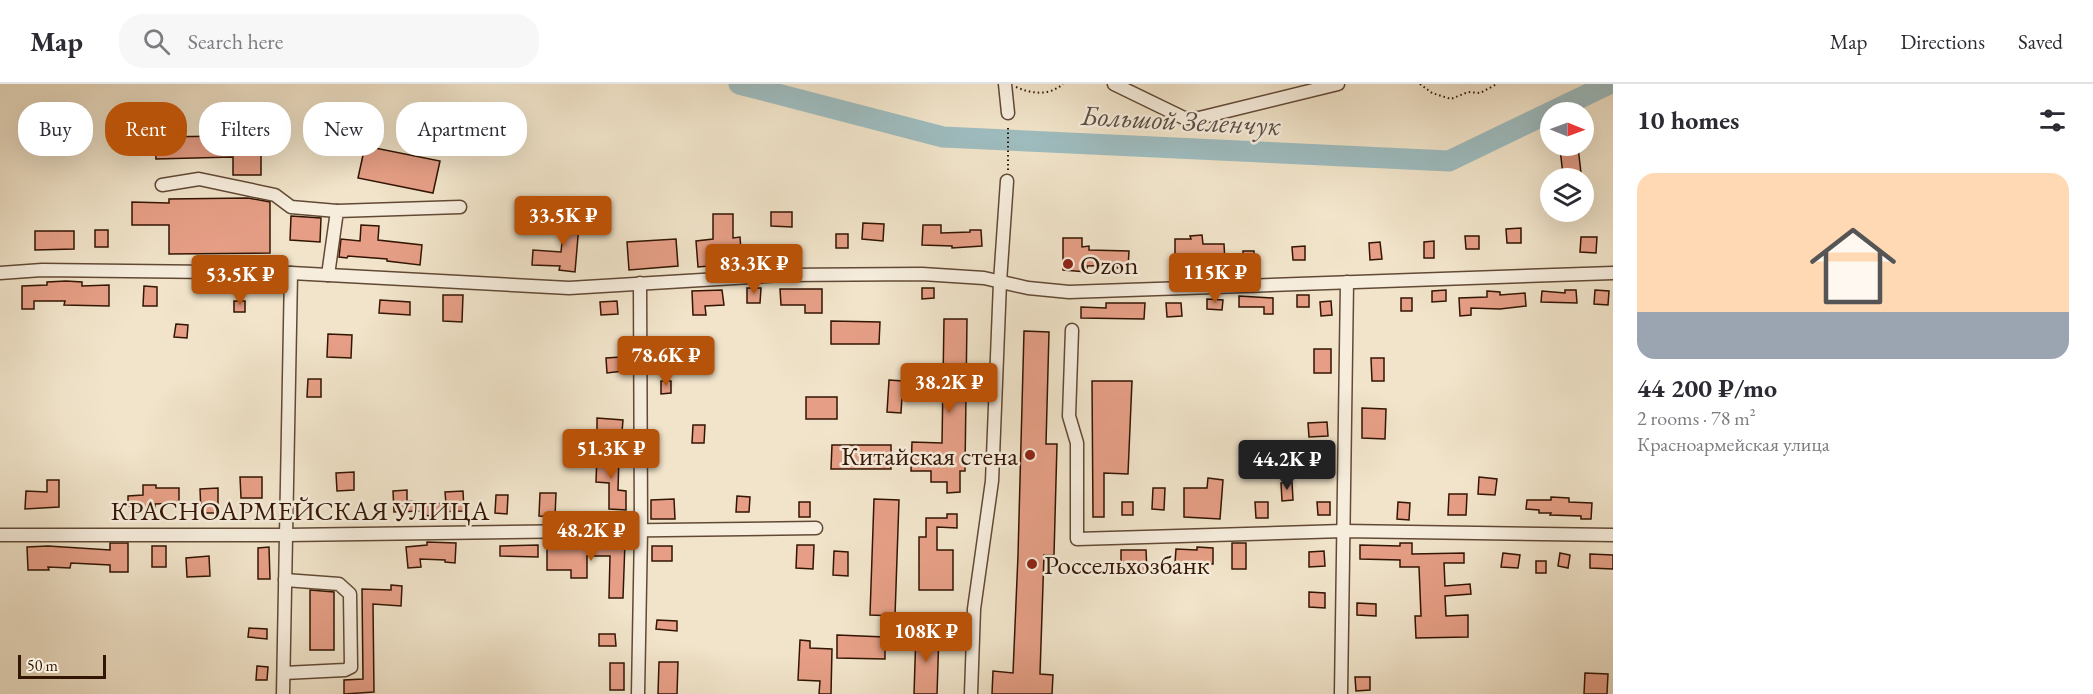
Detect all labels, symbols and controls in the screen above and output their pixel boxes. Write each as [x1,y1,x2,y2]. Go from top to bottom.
search box [119,14,539,68]
text: Map [30,23,83,59]
icon: search [140,25,173,58]
text: Search here [188,27,283,56]
text: Map [1830,28,1867,55]
text: Directions [1900,28,1985,55]
text: Saved [2018,28,2063,55]
water label: Большой Зеленчук [1079,97,1282,143]
chip: Buy [18,102,93,156]
chip: Rent [105,102,187,156]
chip: Filters [199,102,291,156]
chip: New [303,102,384,156]
chip: Apartment [396,102,527,156]
north arrow [1540,102,1594,156]
map controls [1540,102,1594,222]
text: 10 homes [1637,103,1739,137]
icon: filters [2036,104,2069,137]
button: layers [1540,168,1594,222]
pin: 33.5K ₽ [508,196,618,247]
text: 33.5K ₽ [529,202,597,228]
icon: home [1799,212,1907,320]
pin: 83.3K ₽ [699,244,809,295]
place label: Ozon [1080,247,1138,282]
text: 83.3K ₽ [720,250,788,276]
pin: 115K ₽ [1166,253,1264,304]
pin: 53.5K ₽ [185,255,295,306]
marker: Ozon [1061,257,1075,271]
text: 115K ₽ [1183,259,1247,285]
text: 53.5K ₽ [206,261,274,287]
pin: 78.6K ₽ [611,336,721,387]
text: 78.6K ₽ [632,342,700,368]
pin: 38.2K ₽ [894,363,1004,414]
text: 38.2K ₽ [915,369,983,395]
text: 44 200 ₽/mo [1637,371,1777,405]
text: 2 rooms · 78 m² [1637,405,1756,431]
pin: 51.3K ₽ [556,429,666,480]
text: Красноармейская улица [1637,431,1830,457]
text: 51.3K ₽ [577,435,645,461]
place label: Китайская стена [841,438,1018,473]
pin: 44.2K ₽ [1232,440,1342,491]
text: 44.2K ₽ [1253,446,1321,472]
marker: Китайская стена [1023,448,1037,462]
street label: КРАСНОАРМЕЙСКАЯ УЛИЦА [111,493,490,528]
pin: 48.2K ₽ [536,511,646,562]
text: 48.2K ₽ [557,517,625,543]
place label: Россельхозбанк [1044,547,1210,582]
marker: Россельхозбанк [1025,557,1039,571]
pin: 108K ₽ [877,612,975,663]
text: 108K ₽ [894,618,958,644]
scale bar [18,652,106,680]
text: 50 m [27,655,58,676]

